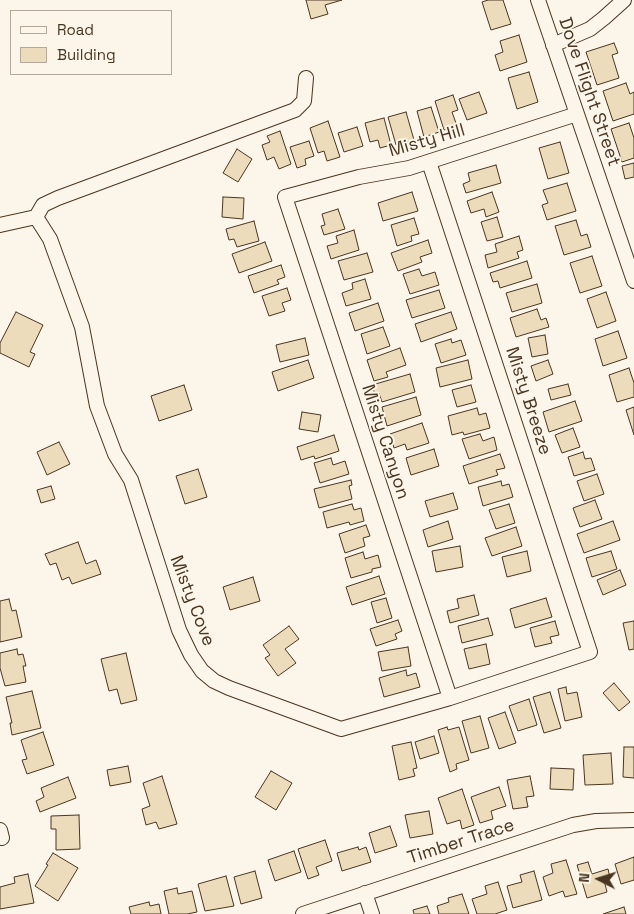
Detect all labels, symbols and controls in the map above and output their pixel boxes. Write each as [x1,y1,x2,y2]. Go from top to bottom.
legend [10,10,172,75]
street label: Dove Flight Street [553,15,625,169]
text: Road [57,20,94,39]
text: Building [57,45,116,64]
street label: Misty Hill [386,120,468,162]
street label: Misty Breeze [500,344,556,458]
street label: Misty Canyon [356,382,414,502]
street label: Misty Cove [165,553,219,649]
street label: Timber Trace [405,815,517,869]
north arrow [574,854,624,904]
text: N [575,872,593,883]

